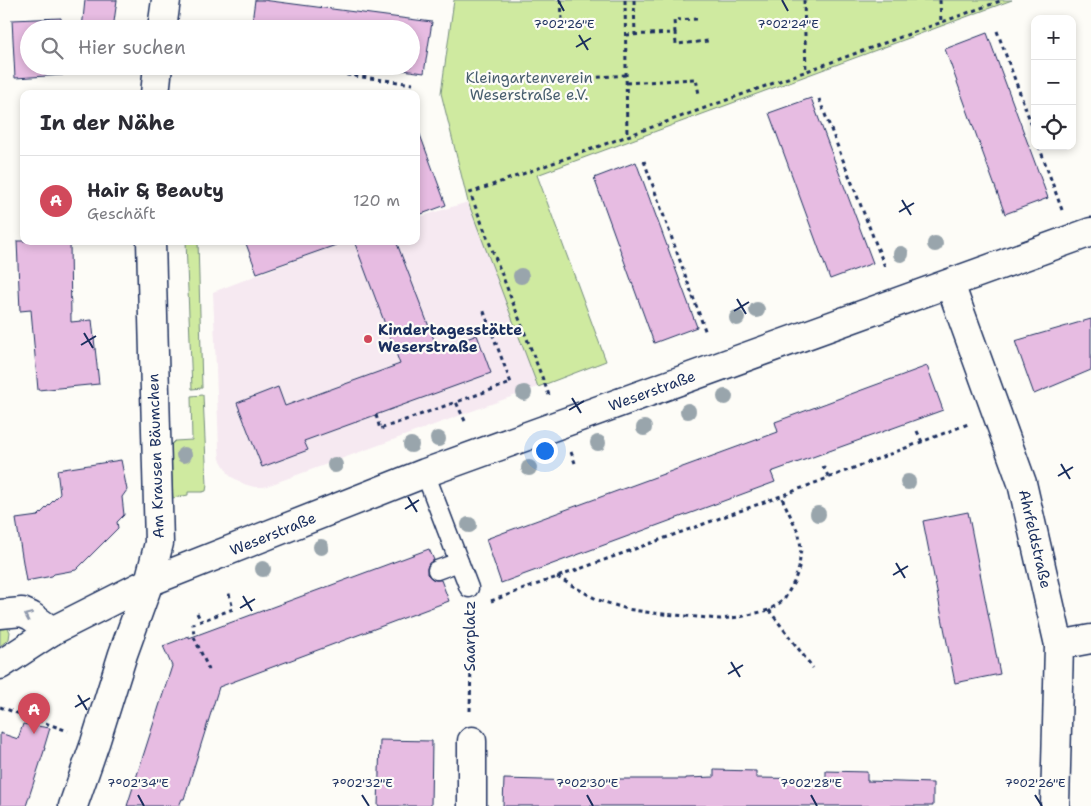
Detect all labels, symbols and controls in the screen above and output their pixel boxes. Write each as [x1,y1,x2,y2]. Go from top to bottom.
map controls [1031,15,1076,150]
button: + [1031,15,1076,60]
text: 7°02'26"E [533,16,595,32]
text: 7°02'24"E [757,16,819,32]
search box [20,20,420,75]
icon: search [38,34,66,62]
text: Hier suchen [78,35,186,60]
button: − [1031,60,1076,105]
park label: Kleingartenverein Weserstraße e.V. [465,68,593,105]
button: locate [1031,105,1076,150]
text: In der Nähe [40,109,175,137]
text: Hair & Beauty [87,178,224,203]
text: A [50,190,62,211]
text: 120 m [353,190,400,211]
text: Geschäft [87,203,156,224]
place label: Kindertagesstätte Weserstraße [378,320,522,357]
marker: Kindertagesstätte Weserstraße [362,333,374,345]
street label: Weserstraße [606,366,698,416]
street label: Am Krausen Bäumchen [143,373,169,539]
your location [532,438,558,464]
street label: Ahrfeldstraße [1014,488,1056,590]
street label: Weserstraße [227,508,319,560]
street label: Saarplatz [460,601,480,671]
one-way arrow [24,613,33,623]
pin: A [18,693,50,734]
text: 7°02'34"E [107,775,169,791]
text: 7°02'32"E [331,775,393,791]
text: 7°02'30"E [556,775,618,791]
text: 7°02'28"E [780,775,842,791]
text: 7°02'26"E [1004,775,1066,791]

